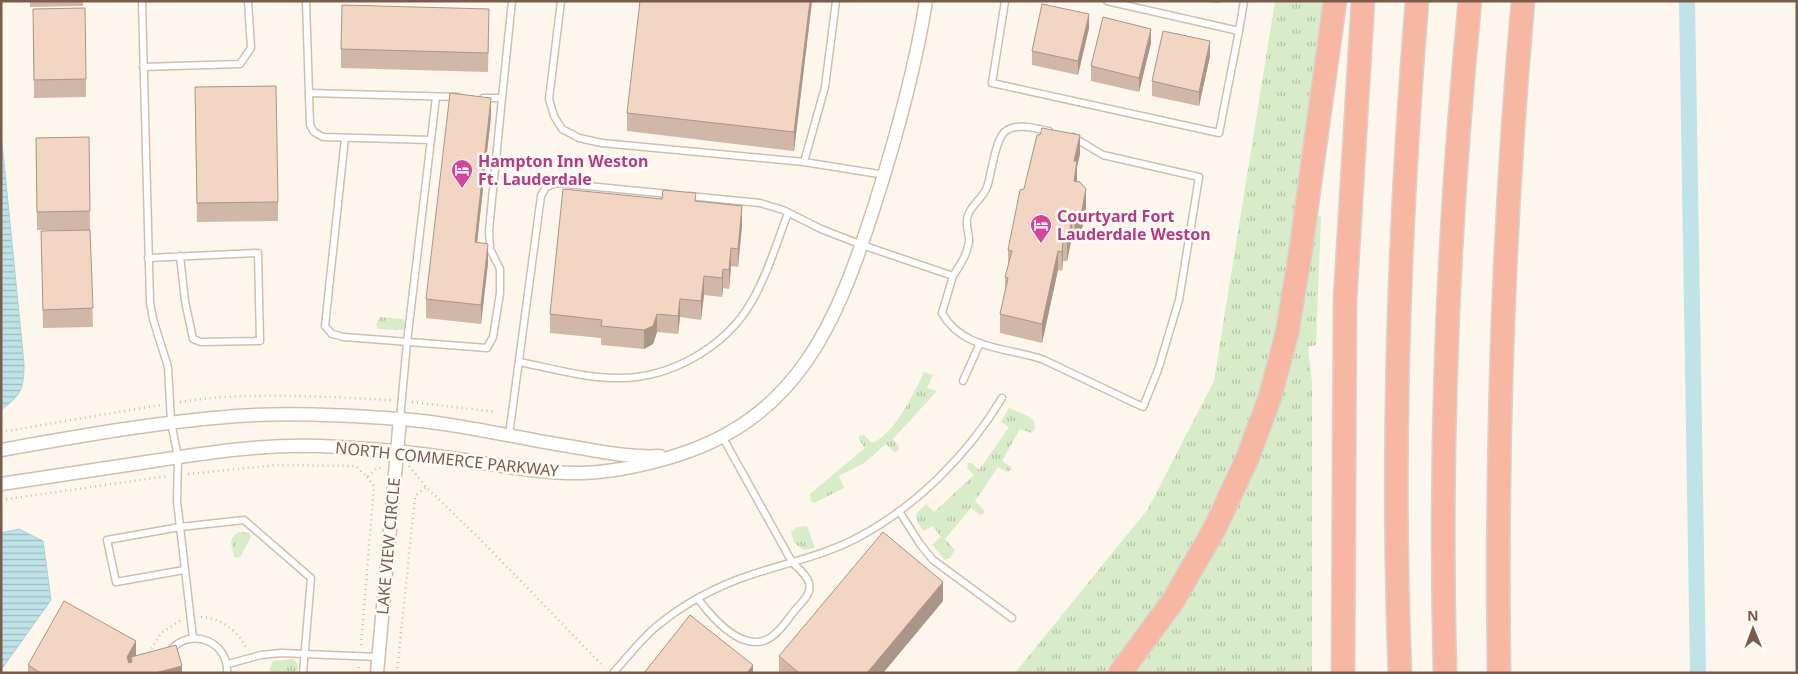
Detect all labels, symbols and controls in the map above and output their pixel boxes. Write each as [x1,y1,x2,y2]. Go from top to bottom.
place label: Hampton Inn Weston Ft. Lauderdale [478,150,648,190]
hotel icon: Hampton Inn Weston Ft. Lauderdale [450,158,474,189]
place label: Courtyard Fort Lauderdale Weston [1057,205,1211,245]
hotel icon: Courtyard Fort Lauderdale Weston [1029,213,1053,244]
street label: NORTH COMMERCE PARKWAY [334,436,561,482]
street label: LAKE VIEW CIRCLE [371,477,405,615]
north arrow [1728,604,1778,654]
text: N [1747,606,1759,625]

